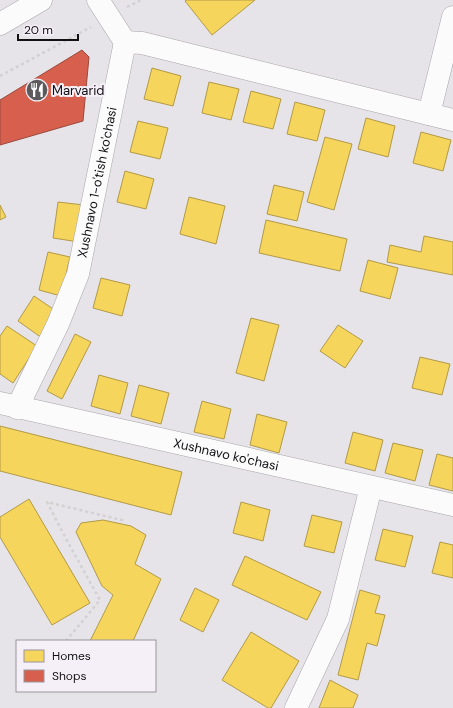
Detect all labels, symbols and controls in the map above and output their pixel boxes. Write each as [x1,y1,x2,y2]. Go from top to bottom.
scale bar [18,16,78,42]
text: 20 m [24,22,53,38]
restaurant icon: Marvarid [24,77,50,103]
place label: Marvarid [52,82,105,99]
street label: Xushnavo 1-o'tish ko'chasi [74,105,121,259]
street label: Xushnavo ko'chasi [172,434,281,475]
legend [16,640,156,692]
text: Homes [52,648,91,664]
text: Shops [52,668,87,684]

